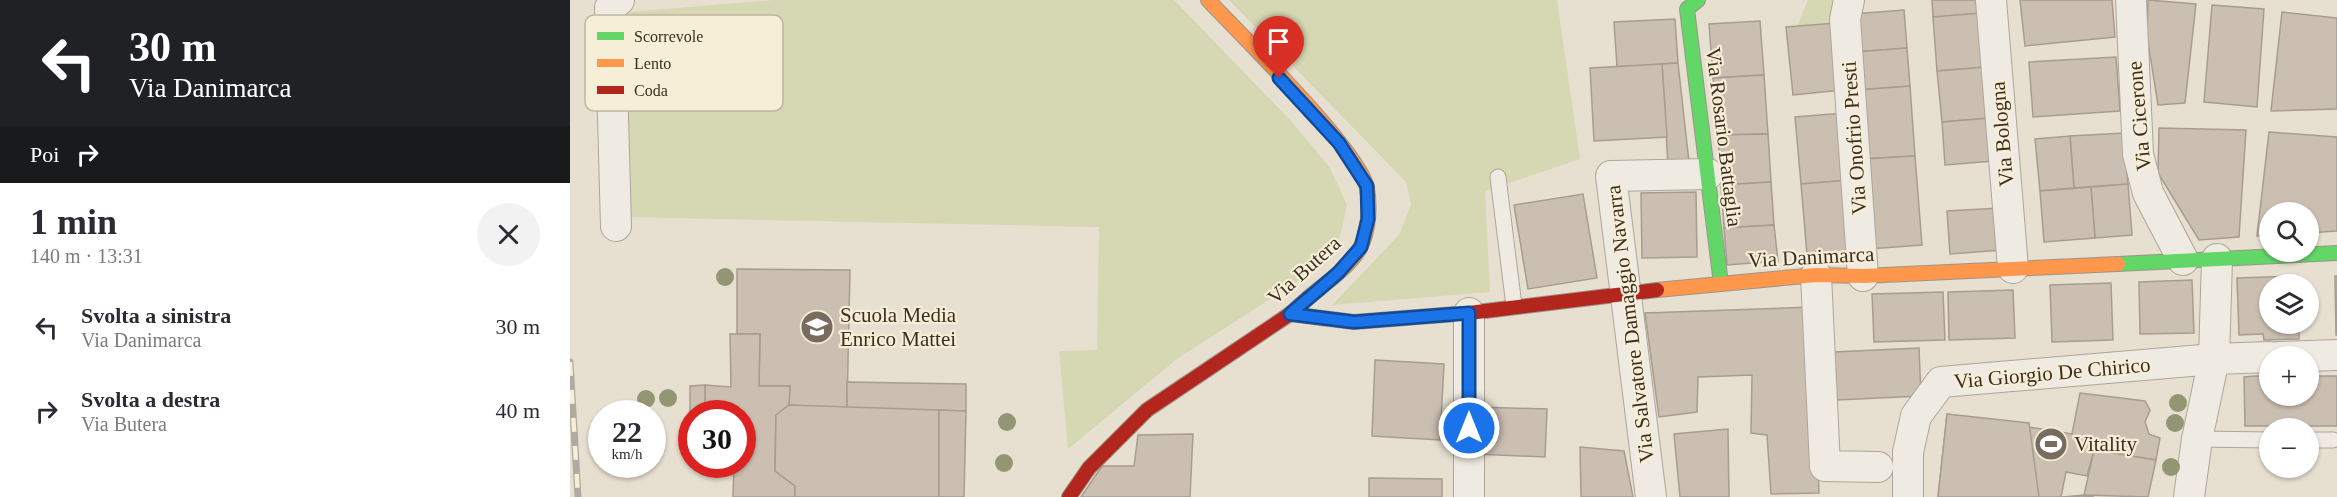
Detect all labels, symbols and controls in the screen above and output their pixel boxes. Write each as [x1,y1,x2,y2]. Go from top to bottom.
legend [585,15,783,111]
pin [1253,16,1304,78]
icon: left [30,24,108,102]
text: 30 m [129,24,217,70]
icon: arrive [1262,25,1295,58]
text: Scorrevole [634,28,703,45]
street label: Via Rosario Battaglia [1701,46,1747,229]
text: Lento [634,55,671,72]
street label: Via Onofrio Presti [1837,60,1871,216]
street label: Via Cicerone [2122,60,2156,172]
text: Via Danimarca [129,73,292,103]
street label: Via Bologna [1985,80,2019,188]
text: Coda [634,82,668,99]
icon: right [71,138,104,171]
text: Poi [30,142,59,167]
street label: Via Salvatore Damaggio Navarra [1601,183,1659,464]
text: 1 min [30,202,117,242]
map controls [2259,202,2319,478]
button: search [2259,202,2319,262]
button: close [477,203,540,266]
street label: Via Butera [1262,230,1346,309]
street label: Via Danimarca [1747,242,1875,272]
text: 140 m · 13:31 [30,245,143,267]
button: layers [2259,274,2319,334]
text: Svolta a sinistra [81,303,231,328]
place label: Scuola Media Enrico Mattei [840,303,957,351]
school or university icon: Scuola Media Enrico Mattei [799,309,835,345]
icon: left [30,311,63,344]
text: 30 m [495,314,540,339]
text: Via Danimarca [81,329,201,351]
button: + [2259,346,2319,406]
street label: Via Giorgio De Chirico [1953,352,2151,394]
text: Svolta a destra [81,387,220,412]
icon: right [30,395,63,428]
position arrow [1437,396,1501,460]
text: 40 m [495,398,540,423]
speed limit sign: 30 [678,400,756,478]
text: Via Butera [81,413,167,435]
text: 22 [612,415,642,448]
button: − [2259,418,2319,478]
sports icon: Vitality [2033,426,2069,462]
place label: Vitality [2074,432,2137,456]
text: km/h [612,446,642,462]

